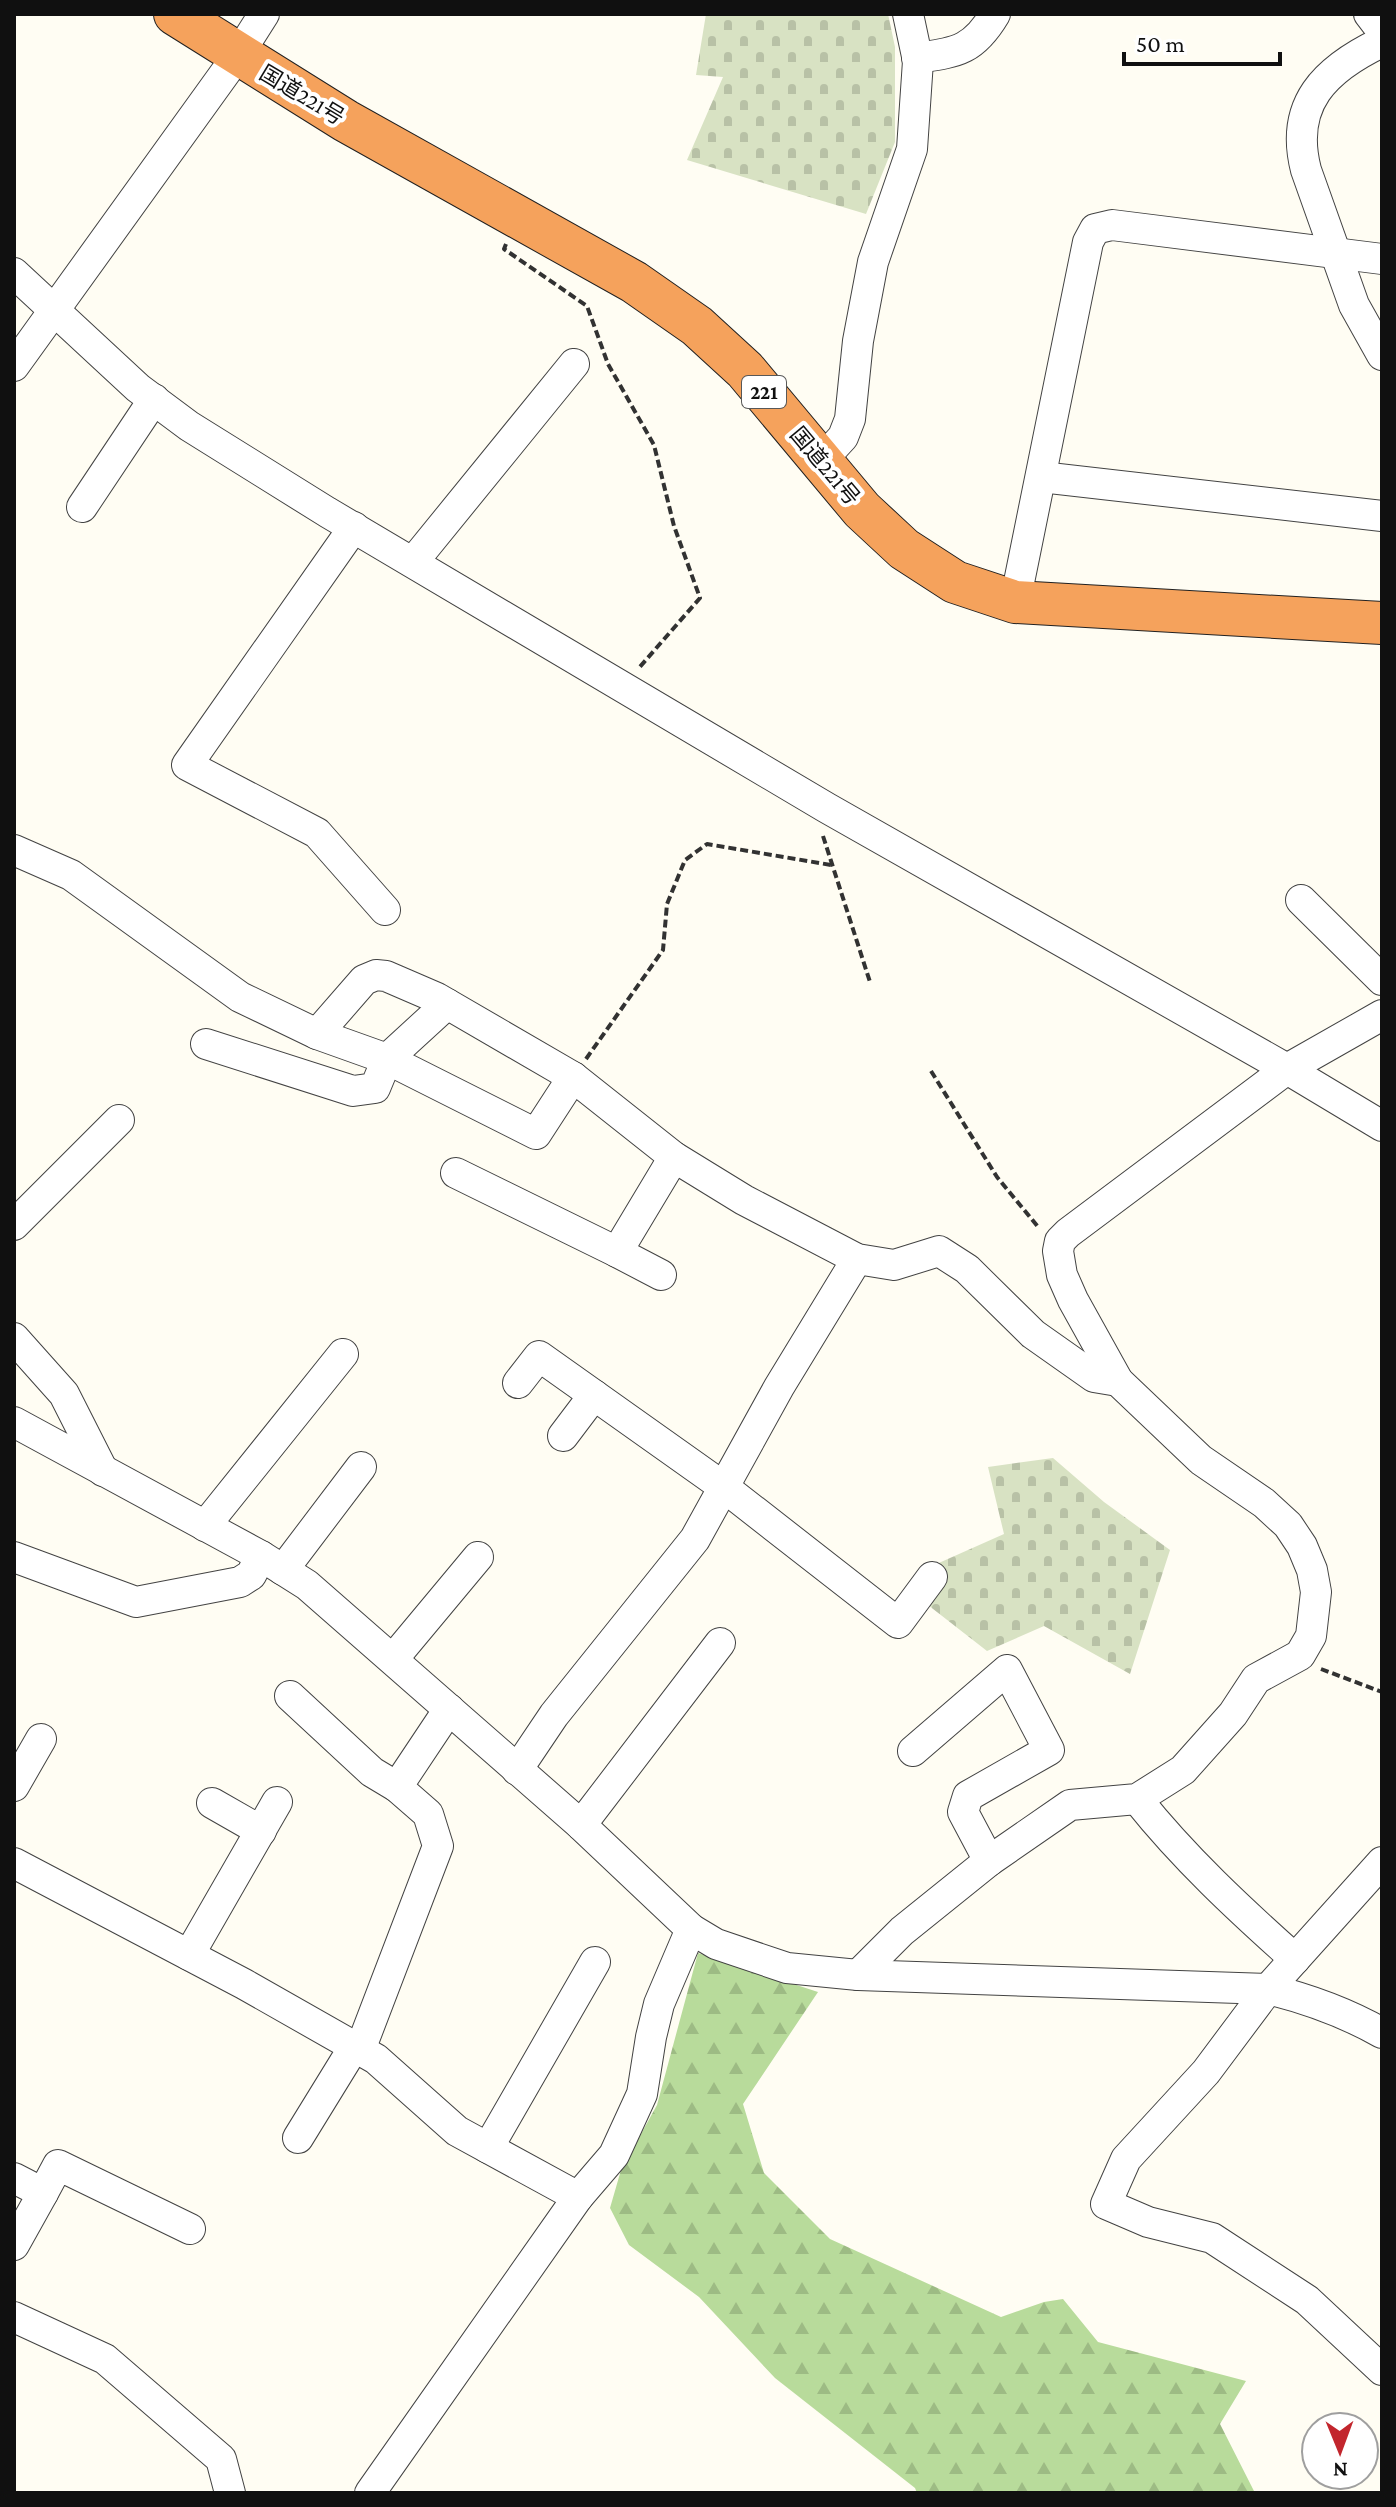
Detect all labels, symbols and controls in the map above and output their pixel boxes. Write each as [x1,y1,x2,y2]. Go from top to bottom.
scale bar [1124,16,1280,66]
text: 50 m [1136,30,1185,57]
street label: 国道221号 [255,60,349,130]
road number: 221 [742,376,786,408]
street label: 国道221号 [785,422,865,510]
north arrow [1300,2411,1380,2491]
text: N [1333,2458,1348,2483]

